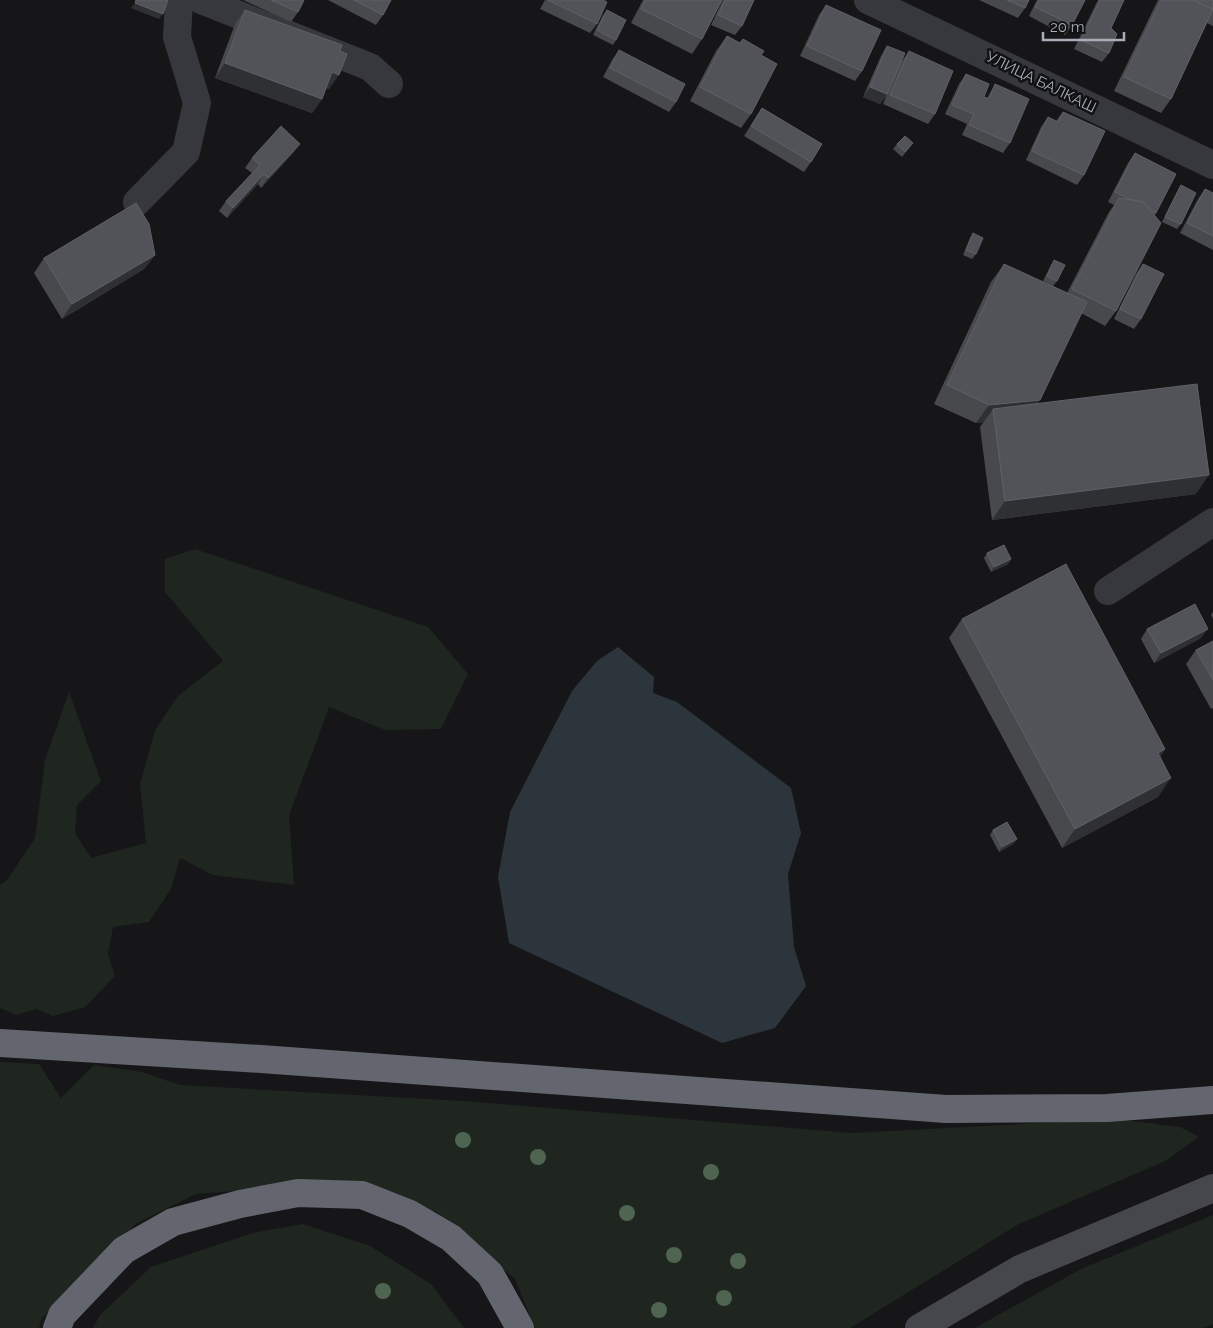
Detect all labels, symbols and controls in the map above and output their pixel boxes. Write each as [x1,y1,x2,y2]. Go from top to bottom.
scale bar [1043,10,1124,42]
text: 20 m [1050,18,1085,36]
street label: УЛИЦА БАЛКАШ [983,47,1099,117]

